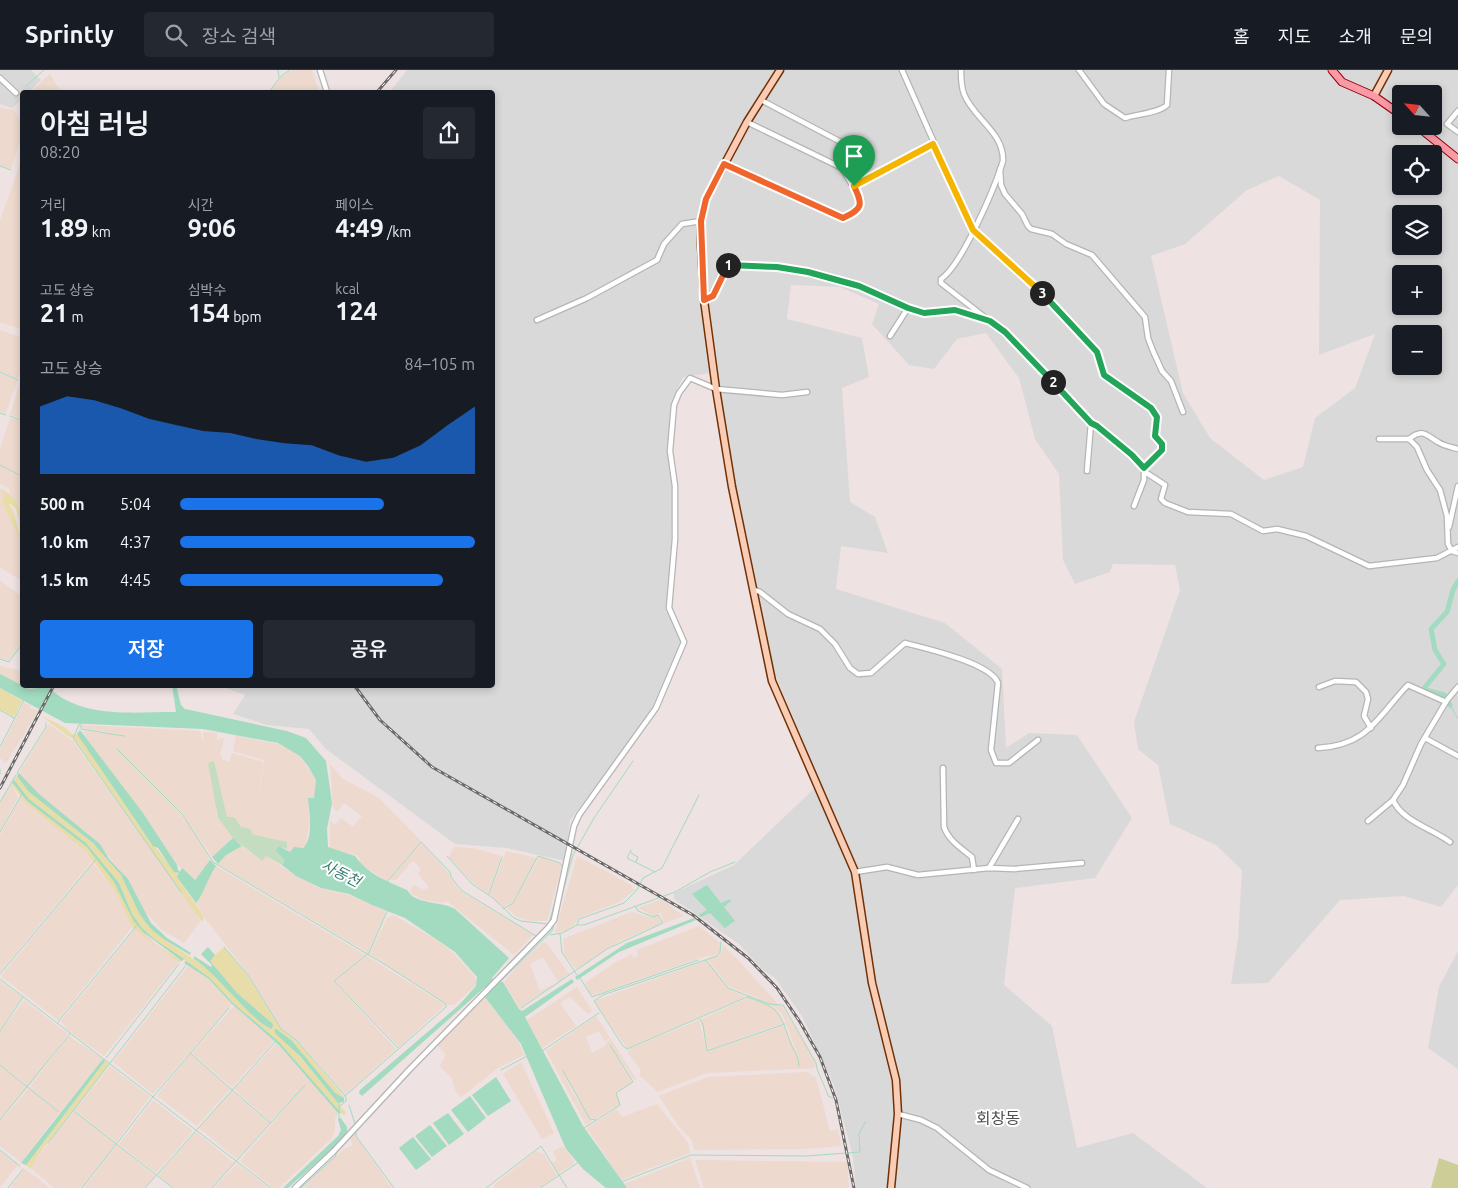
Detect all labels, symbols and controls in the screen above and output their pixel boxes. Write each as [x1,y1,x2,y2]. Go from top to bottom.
search box [144,12,494,57]
text: Sprintly [25,21,114,48]
icon: search [162,21,190,49]
text: 장소 검색 [202,25,276,47]
text: 홈 [1233,26,1250,46]
text: 지도 [1278,26,1311,46]
text: 소개 [1339,26,1372,46]
text: 문의 [1400,26,1433,46]
north arrow [1392,85,1442,135]
map controls [1392,85,1442,375]
button: share [423,107,475,159]
text: 아침 러닝 [40,108,150,139]
pin [833,135,875,186]
icon: arrive [840,142,868,170]
text: 08:20 [40,143,80,161]
button: locate [1392,145,1442,195]
text: 거리 [40,197,66,213]
text: 시간 [188,197,213,213]
text: 페이스 [335,197,374,213]
button: layers [1392,205,1442,255]
text: 1.89 [40,214,88,242]
text: 9:06 [188,214,236,242]
text: 4:49 [335,214,384,242]
text: km [88,224,111,240]
text: /km [384,224,411,240]
pin: 1 [716,252,740,278]
text: 1 [725,257,732,273]
button: + [1392,265,1442,315]
pin: 3 [1030,280,1054,306]
text: kcal [335,281,360,297]
text: 고도 상승 [40,282,95,298]
text: 심박수 [188,282,226,298]
text: 3 [1039,285,1046,301]
text: 124 [335,297,378,325]
text: 21 [40,299,68,327]
text: 154 [188,299,230,327]
text: m [68,309,84,325]
text: bpm [230,309,262,325]
button: − [1392,325,1442,375]
text: 84–105 m [404,355,475,373]
text: 고도 상승 [40,359,103,377]
pin: 2 [1040,370,1066,394]
text: 2 [1050,374,1057,390]
text: 500 m [40,495,85,513]
text: 5:04 [120,495,151,513]
text: 1.0 km [40,533,89,551]
text: 4:37 [120,533,151,551]
text: 1.5 km [40,571,89,589]
text: 4:45 [120,571,151,589]
button: 저장 [40,620,253,678]
button: 공유 [263,620,475,678]
water label: 사동천 [319,856,365,891]
district label: 회창동 [976,1109,1020,1127]

